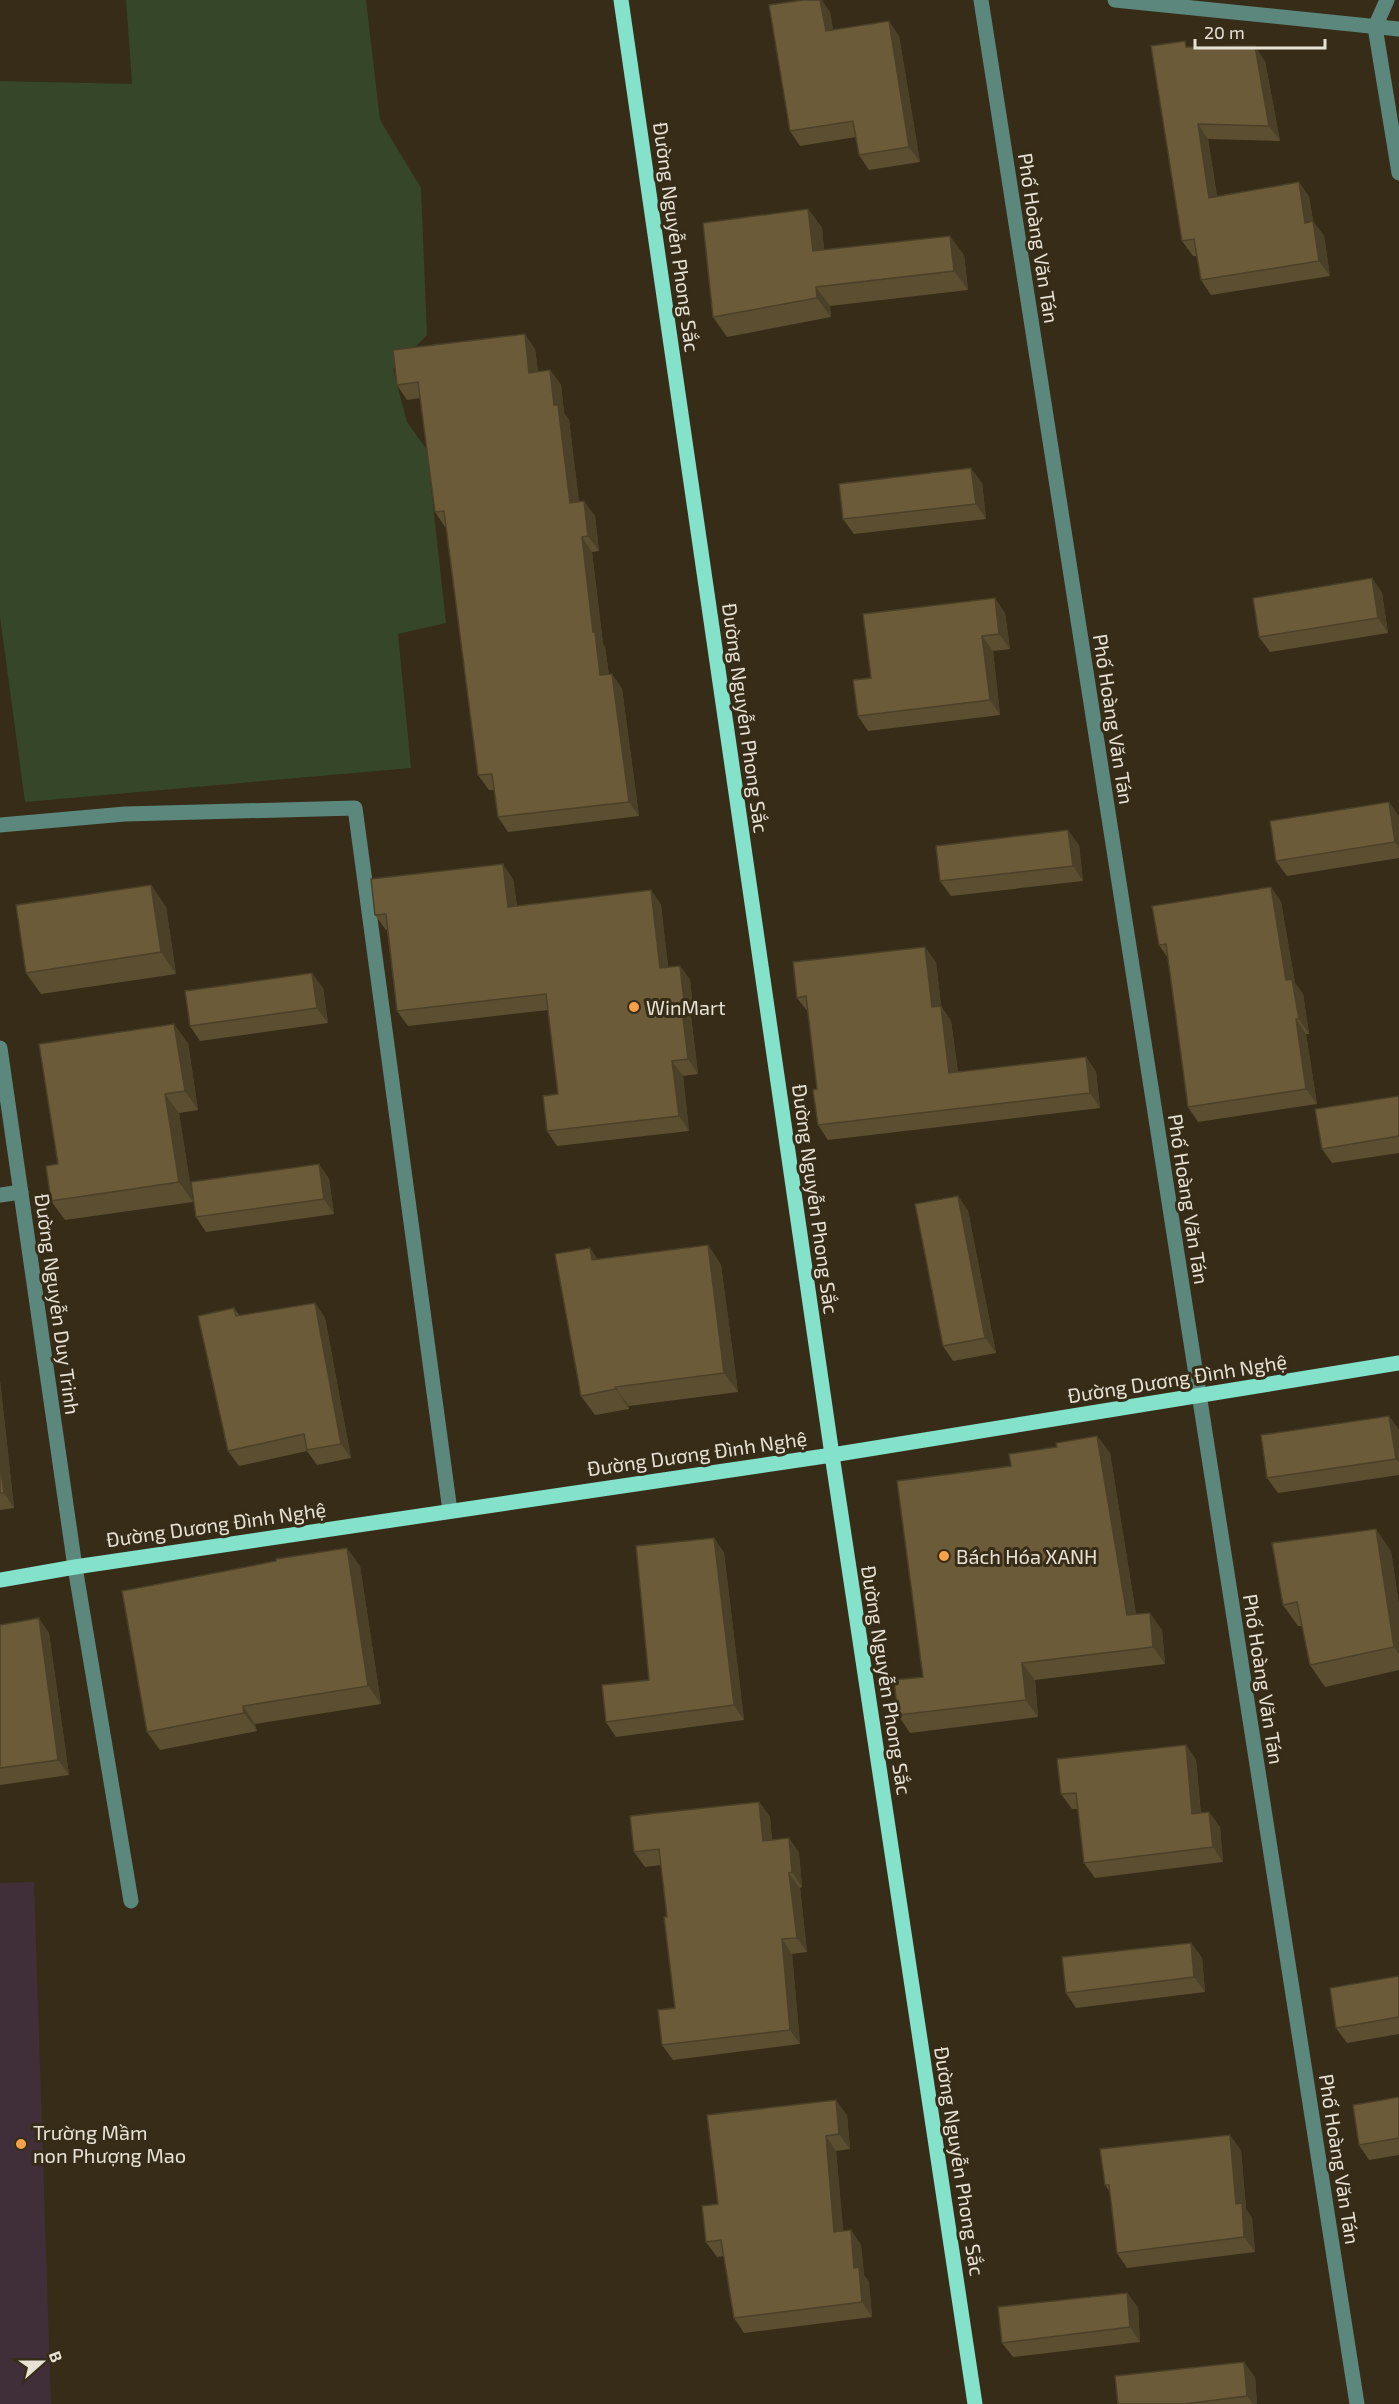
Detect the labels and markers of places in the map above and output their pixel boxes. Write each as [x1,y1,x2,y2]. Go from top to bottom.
place label: WinMart [646,995,726,1019]
marker: WinMart [627,1000,641,1014]
place label: Bách Hóa XANH [956,1544,1097,1568]
marker: Bách Hóa XANH [937,1549,951,1563]
place label: Trường Mầm non Phượng Mao [33,2120,186,2167]
marker: Trường Mầm non Phượng Mao [14,2137,28,2151]

